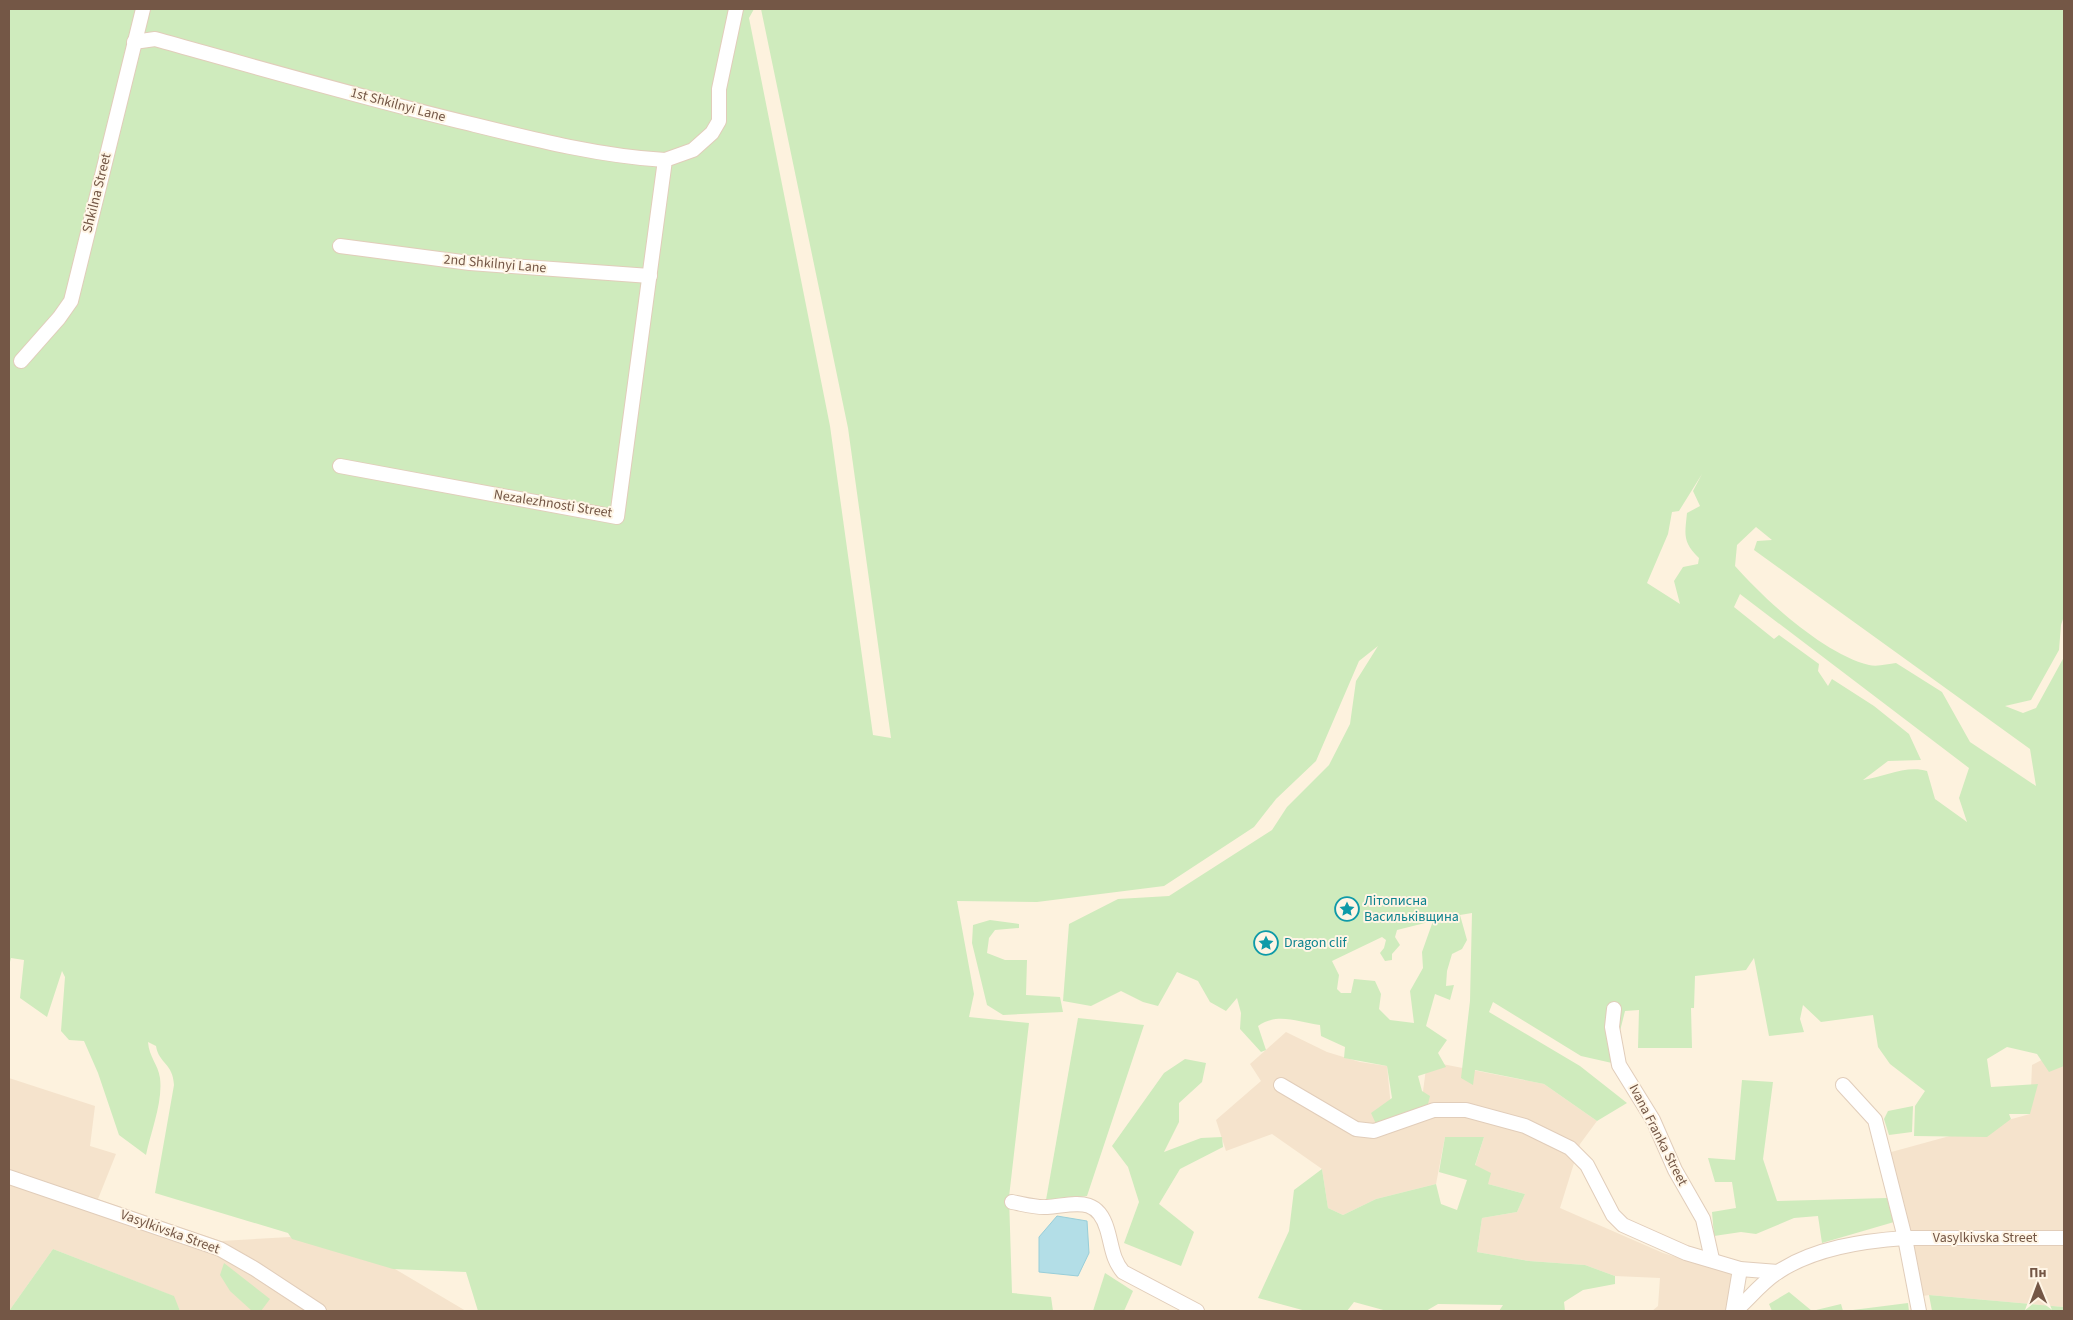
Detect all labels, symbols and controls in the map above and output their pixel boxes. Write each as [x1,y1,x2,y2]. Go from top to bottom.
street label: 1st Shkilnyi Lane [348,83,448,127]
street label: Shkilna Street [77,151,117,235]
street label: 2nd Shkilnyi Lane [443,250,547,278]
street label: Nezalezhnosti Street [492,485,614,523]
place label: Літописна Васильківщина [1364,891,1459,927]
place icon: Літописна Васильківщина [1334,896,1360,922]
place icon: Dragon clif [1253,930,1279,956]
place label: Dragon clif [1284,933,1348,953]
street label: Ivana Franka Street [1624,1081,1692,1190]
street label: Vasylkivska Street [118,1205,223,1259]
street label: Vasylkivska Street [1933,1228,2037,1248]
north arrow [2013,1260,2063,1310]
text: Пн [2029,1263,2047,1283]

